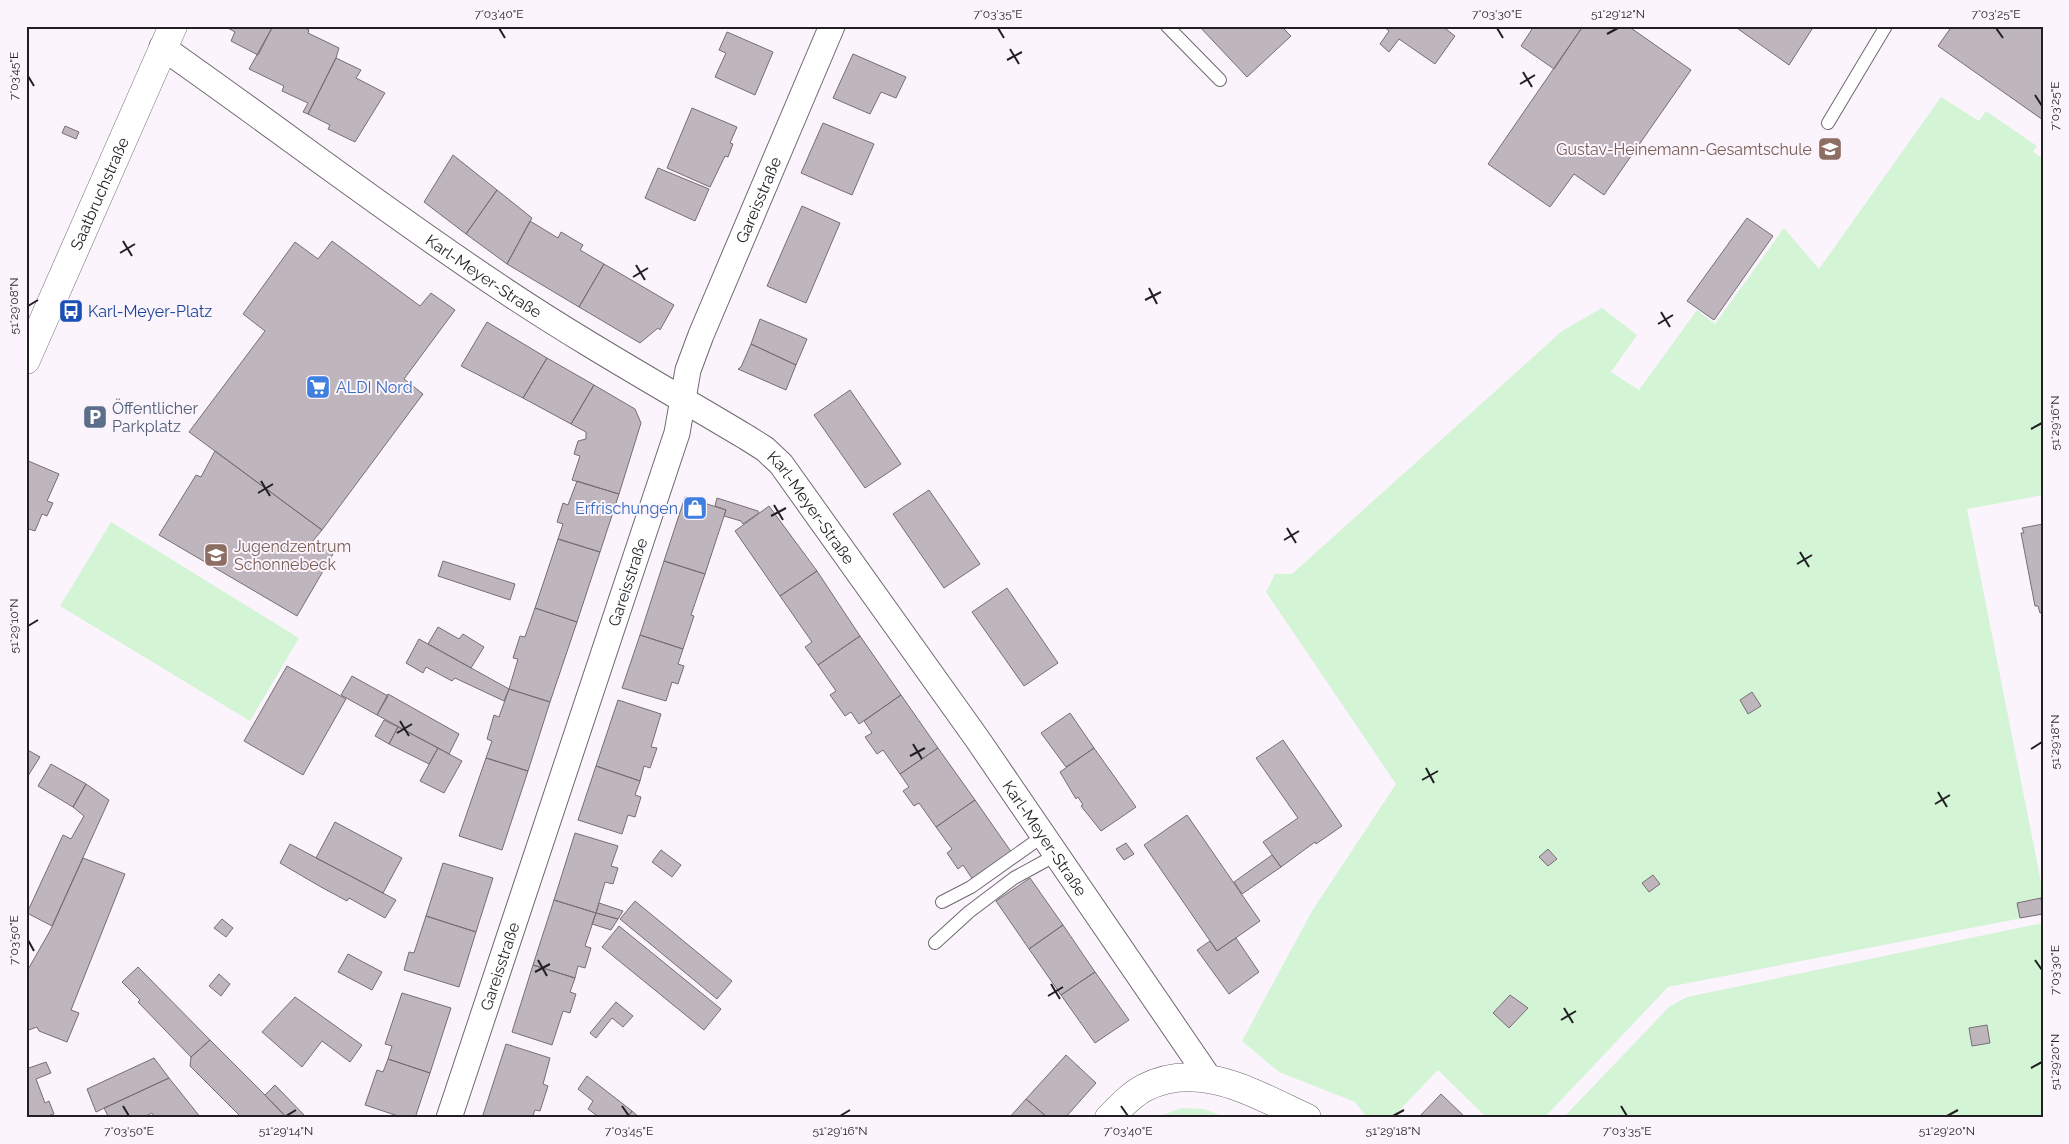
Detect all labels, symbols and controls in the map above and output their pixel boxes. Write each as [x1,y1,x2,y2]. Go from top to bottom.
text: 7°03'40"E [474,7,524,21]
text: 7°03'35"E [973,7,1023,21]
text: 7°03'30"E [1472,7,1522,21]
text: 51°29'12"N [1591,7,1645,21]
text: 7°03'25"E [1971,7,2021,21]
text: 7°03'45"E [7,52,21,100]
text: 7°03'25"E [2048,81,2062,131]
street label: Saatbruchstraße [66,134,132,253]
school or university icon: Gustav-Heinemann-Gesamtschule [1817,136,1843,162]
place label: Gustav-Heinemann-Gesamtschule [1556,140,1812,159]
street label: Gareisstraße [732,154,785,246]
street label: Karl-Meyer-Straße [422,230,545,322]
text: 51°29'08"N [7,277,21,335]
bus stop icon: Karl-Meyer-Platz [58,298,84,324]
place label: Karl-Meyer-Platz [88,302,212,321]
supermarket icon: ALDI Nord [305,374,331,400]
place label: ALDI Nord [336,378,413,397]
text: 51°29'16"N [2048,395,2062,451]
place label: Öffentlicher Parkplatz [112,398,198,436]
parking icon: Öffentlicher Parkplatz [82,404,108,430]
street label: Karl-Meyer-Straße [764,447,859,568]
shop icon: Erfrischungen [682,495,708,521]
place label: Erfrischungen [575,499,678,518]
street label: Gareisstraße [604,535,651,629]
place label: Jugendzentrum Schonnebeck [234,537,351,574]
school or university icon: Jugendzentrum Schonnebeck [203,542,229,568]
text: 51°29'10"N [7,598,21,654]
text: 51°29'18"N [2048,715,2062,770]
street label: Karl-Meyer-Straße [999,777,1091,899]
text: 7°03'50"E [7,915,21,965]
street label: Gareisstraße [476,920,523,1013]
text: 7°03'30"E [2048,945,2062,995]
text: 51°29'20"N [2048,1034,2062,1090]
text: 7°03'50"E [104,1124,154,1138]
text: 51°29'14"N [259,1124,313,1138]
text: 7°03'45"E [605,1124,653,1138]
text: 51°29'16"N [812,1124,868,1138]
text: 7°03'40"E [1103,1124,1153,1138]
text: 51°29'18"N [1366,1124,1421,1138]
text: 7°03'35"E [1602,1124,1652,1138]
text: 51°29'20"N [1919,1124,1975,1138]

